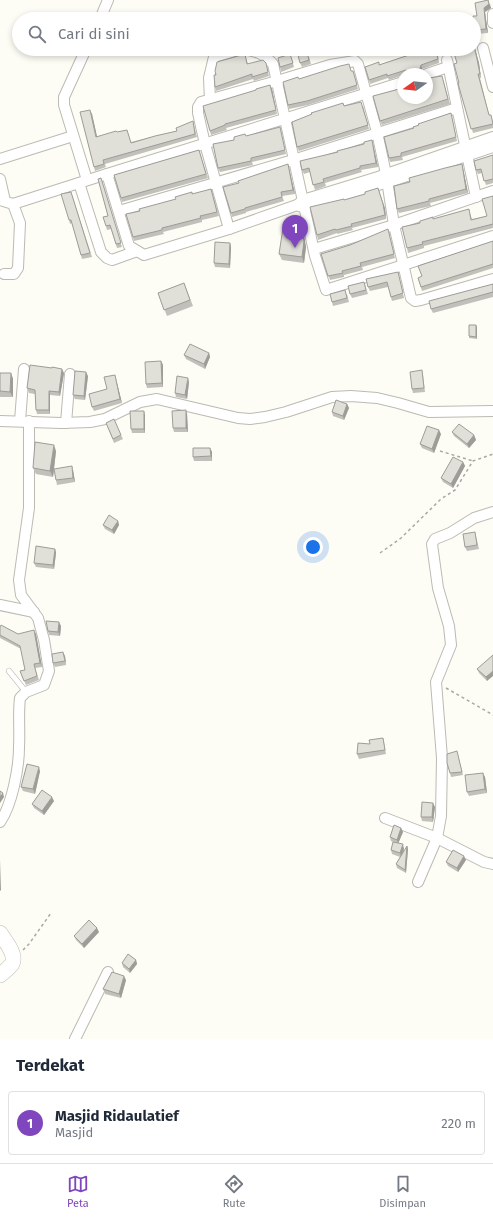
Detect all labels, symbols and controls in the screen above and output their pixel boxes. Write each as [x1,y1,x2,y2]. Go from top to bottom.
search box [12,12,481,56]
icon: search [26,23,48,45]
text: Cari di sini [58,25,130,43]
north arrow [397,68,433,104]
pin: 1 [282,215,308,248]
your location [303,537,323,557]
text: Terdekat [16,1055,85,1076]
text: Masjid Ridaulatief [55,1107,179,1125]
text: 1 [27,1116,33,1131]
text: 220 m [441,1116,476,1131]
text: Masjid [55,1125,93,1140]
tab: Peta [67,1173,89,1210]
tab: Rute [223,1173,246,1210]
tab: Disimpan [379,1173,426,1210]

